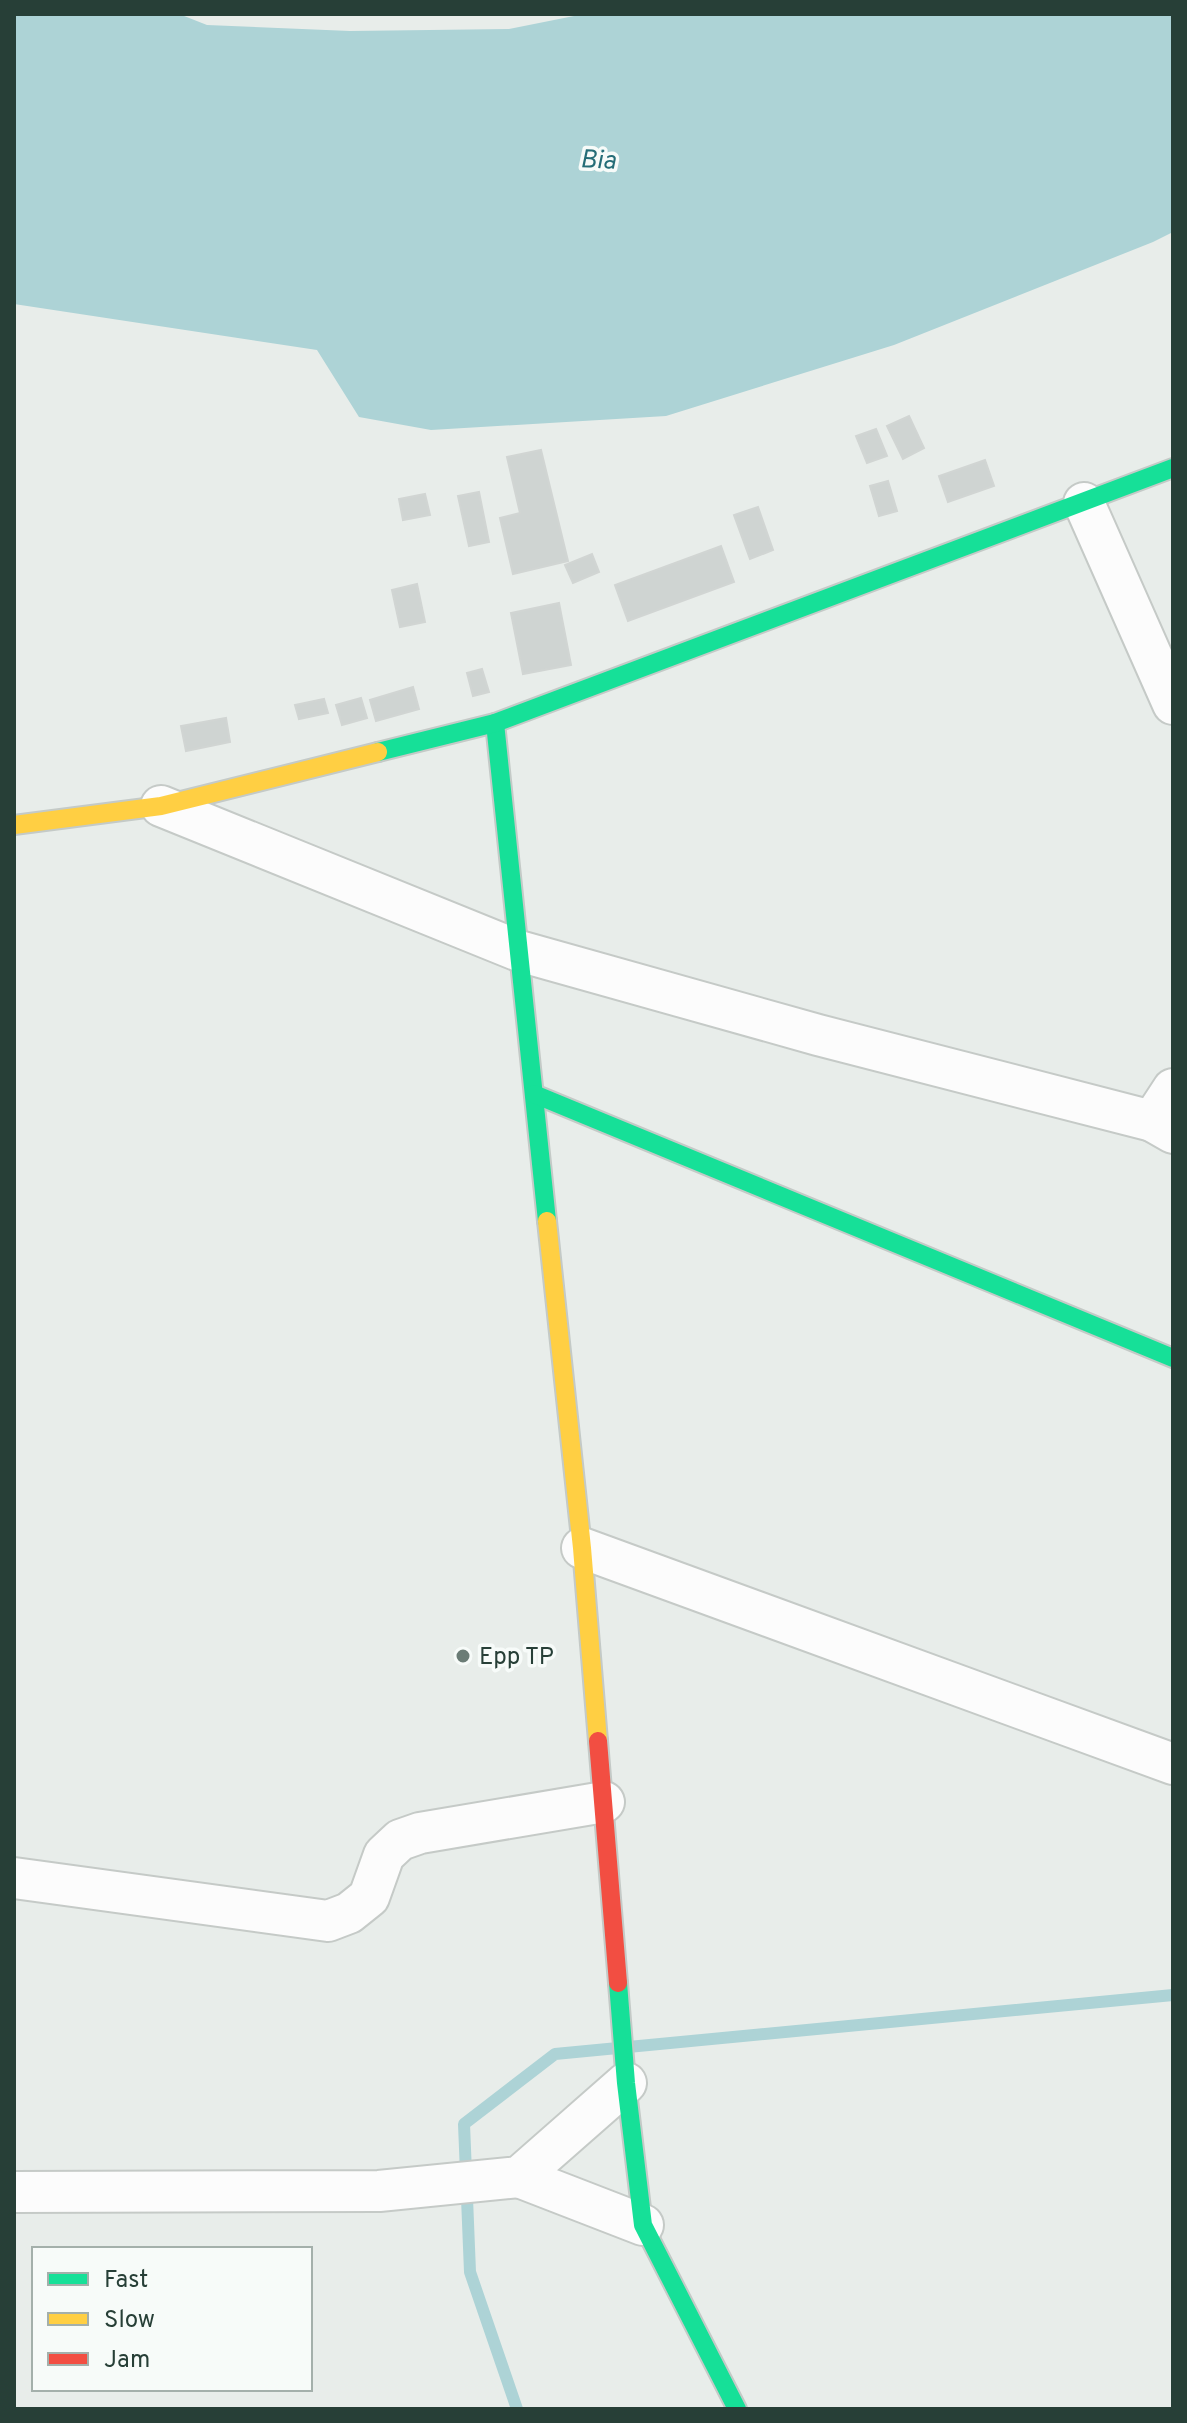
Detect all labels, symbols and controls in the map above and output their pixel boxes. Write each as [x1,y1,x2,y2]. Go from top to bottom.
water label: Bia [579,144,617,179]
place label: Epp TP [479,1643,554,1673]
marker: Epp TP [454,1647,472,1665]
legend [32,2247,312,2391]
text: Fast [104,2266,148,2296]
text: Slow [104,2306,155,2336]
text: Jam [104,2346,150,2376]

